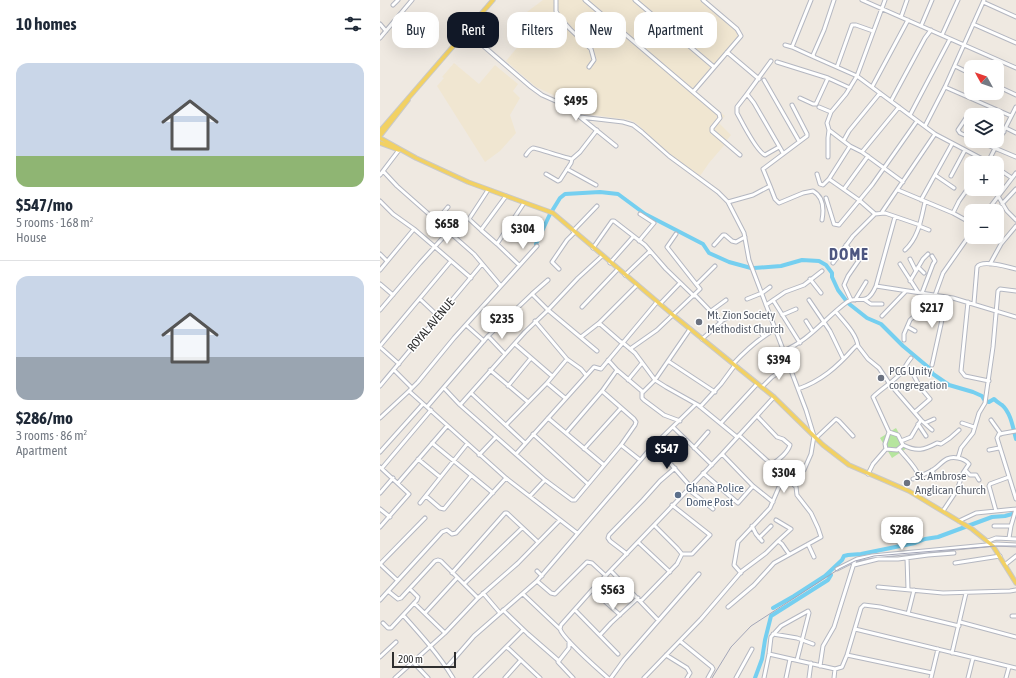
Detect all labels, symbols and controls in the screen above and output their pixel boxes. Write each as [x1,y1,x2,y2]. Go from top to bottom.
chip: Buy [392,12,439,48]
chip: Rent [447,12,499,48]
chip: Filters [507,12,567,48]
chip: New [575,12,626,48]
chip: Apartment [634,12,717,48]
icon: filters [342,13,364,35]
text: 10 homes [16,14,77,34]
north arrow [964,60,1004,100]
map controls [964,60,1004,244]
pin: $495 [552,88,600,122]
icon: home [154,89,226,161]
text: $495 [564,93,588,108]
button: layers [964,108,1004,148]
button: + [964,156,1004,196]
text: $547/mo [16,195,73,215]
button: − [964,204,1004,244]
pin: $658 [423,211,471,245]
text: 5 rooms · 168 m² [16,215,93,230]
text: $658 [435,216,459,231]
pin: $304 [499,216,547,250]
text: $304 [511,221,535,236]
text: House [16,230,46,245]
district label: DOME [829,245,869,263]
street label: ROYAL AVENUE [405,295,457,355]
pin: $217 [908,295,956,329]
text: $217 [920,300,944,315]
icon: home [154,302,226,374]
pin: $235 [478,306,526,340]
place label: Mt. Zion Society Methodist Church [707,308,784,336]
text: $235 [490,311,514,326]
marker: Mt. Zion Society Methodist Church [694,317,704,327]
pin: $394 [755,347,803,381]
text: $394 [767,352,791,367]
place label: PCG Unity congregation [889,364,947,392]
marker: PCG Unity congregation [876,373,886,383]
text: $286/mo [16,408,73,428]
text: 3 rooms · 86 m² [16,428,87,443]
pin: $547 [643,436,691,470]
text: $547 [655,441,679,456]
text: Apartment [16,443,67,458]
pin: $304 [760,460,808,494]
text: $304 [772,465,796,480]
place label: St. Ambrose Anglican Church [915,469,986,497]
marker: St. Ambrose Anglican Church [902,478,912,488]
place label: Ghana Police Dome Post [686,481,744,509]
marker: Ghana Police Dome Post [673,490,683,500]
pin: $286 [878,517,926,551]
text: $286 [890,522,914,537]
pin: $563 [589,577,637,611]
text: $563 [601,582,625,597]
scale bar [392,650,456,669]
text: 200 m [398,653,423,665]

